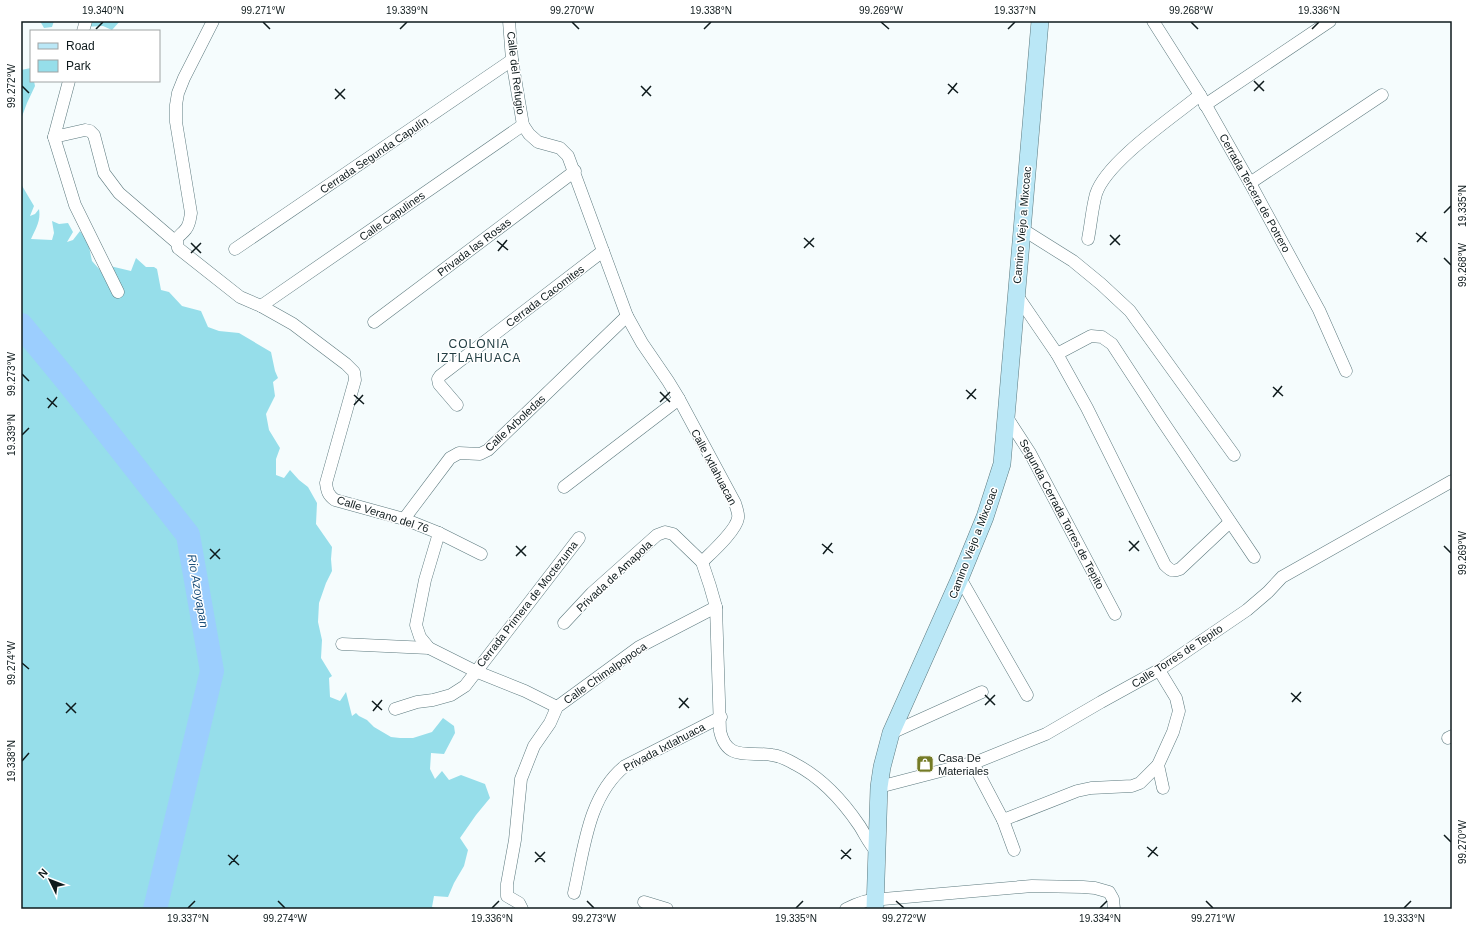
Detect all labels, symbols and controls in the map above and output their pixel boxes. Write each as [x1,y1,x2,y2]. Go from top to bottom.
text: 19.340°N [82,5,124,16]
text: 99.271°W [241,5,286,16]
text: 19.339°N [386,5,428,16]
text: 99.270°W [550,5,595,16]
text: 19.338°N [690,5,732,16]
text: 99.269°W [859,5,904,16]
text: 19.337°N [994,5,1036,16]
text: 99.268°W [1169,5,1214,16]
text: 19.336°N [1298,5,1340,16]
legend [30,30,160,82]
street label: Calle del Refugio [505,31,527,115]
text: Road [66,39,95,53]
text: Park [66,59,92,73]
text: 99.272°W [6,63,17,108]
street label: Cerrada Segunda Capulín [318,114,430,196]
street label: Cerrada Tercera de Potrero [1217,132,1293,254]
street label: Camino Viejo a Mixcoac [1011,165,1033,284]
text: 19.335°N [1457,185,1468,227]
street label: Calle Capulines [357,189,427,243]
street label: Privada las Rosas [435,215,513,278]
text: 99.268°W [1457,242,1468,287]
street label: Cerrada Cacomites [504,262,587,329]
district label: COLONIA IZTLAHUACA [437,337,521,365]
text: 99.273°W [6,351,17,396]
street label: Calle Arboledas [483,392,548,454]
text: 19.339°N [6,414,17,456]
street label: Calle Ixtlahuacan [689,427,739,507]
street label: Segunda Cerrada Torres de Tepito [1017,437,1107,591]
street label: Camino Viejo a Mixcoac [946,485,1000,600]
street label: Calle Verano del 76 [335,493,431,535]
text: 99.269°W [1457,530,1468,575]
street label: Privada de Amapola [574,537,655,614]
street label: Cerrada Primera de Moctezuma [474,538,580,669]
water label: Rio Azoyapan [185,553,211,629]
street label: Calle Torres de Tepito [1129,622,1225,690]
street label: Calle Chimalpopoca [561,639,649,706]
text: 99.274°W [6,640,17,685]
street label: Privada Ixtlahuaca [621,720,708,774]
text: 19.338°N [6,740,17,782]
place label: Casa De Materiales [938,752,989,777]
shop icon: Casa De Materiales [915,754,935,774]
text: 99.270°W [1457,819,1468,864]
north arrow [30,860,70,900]
text: N [36,866,50,880]
text: 19.337°N [167,913,209,924]
text: 99.274°W [263,913,308,924]
text: 19.336°N [471,913,513,924]
text: 99.273°W [572,913,617,924]
text: 19.335°N [775,913,817,924]
text: 99.272°W [882,913,927,924]
text: 19.334°N [1079,913,1121,924]
text: 99.271°W [1191,913,1236,924]
text: 19.333°N [1383,913,1425,924]

